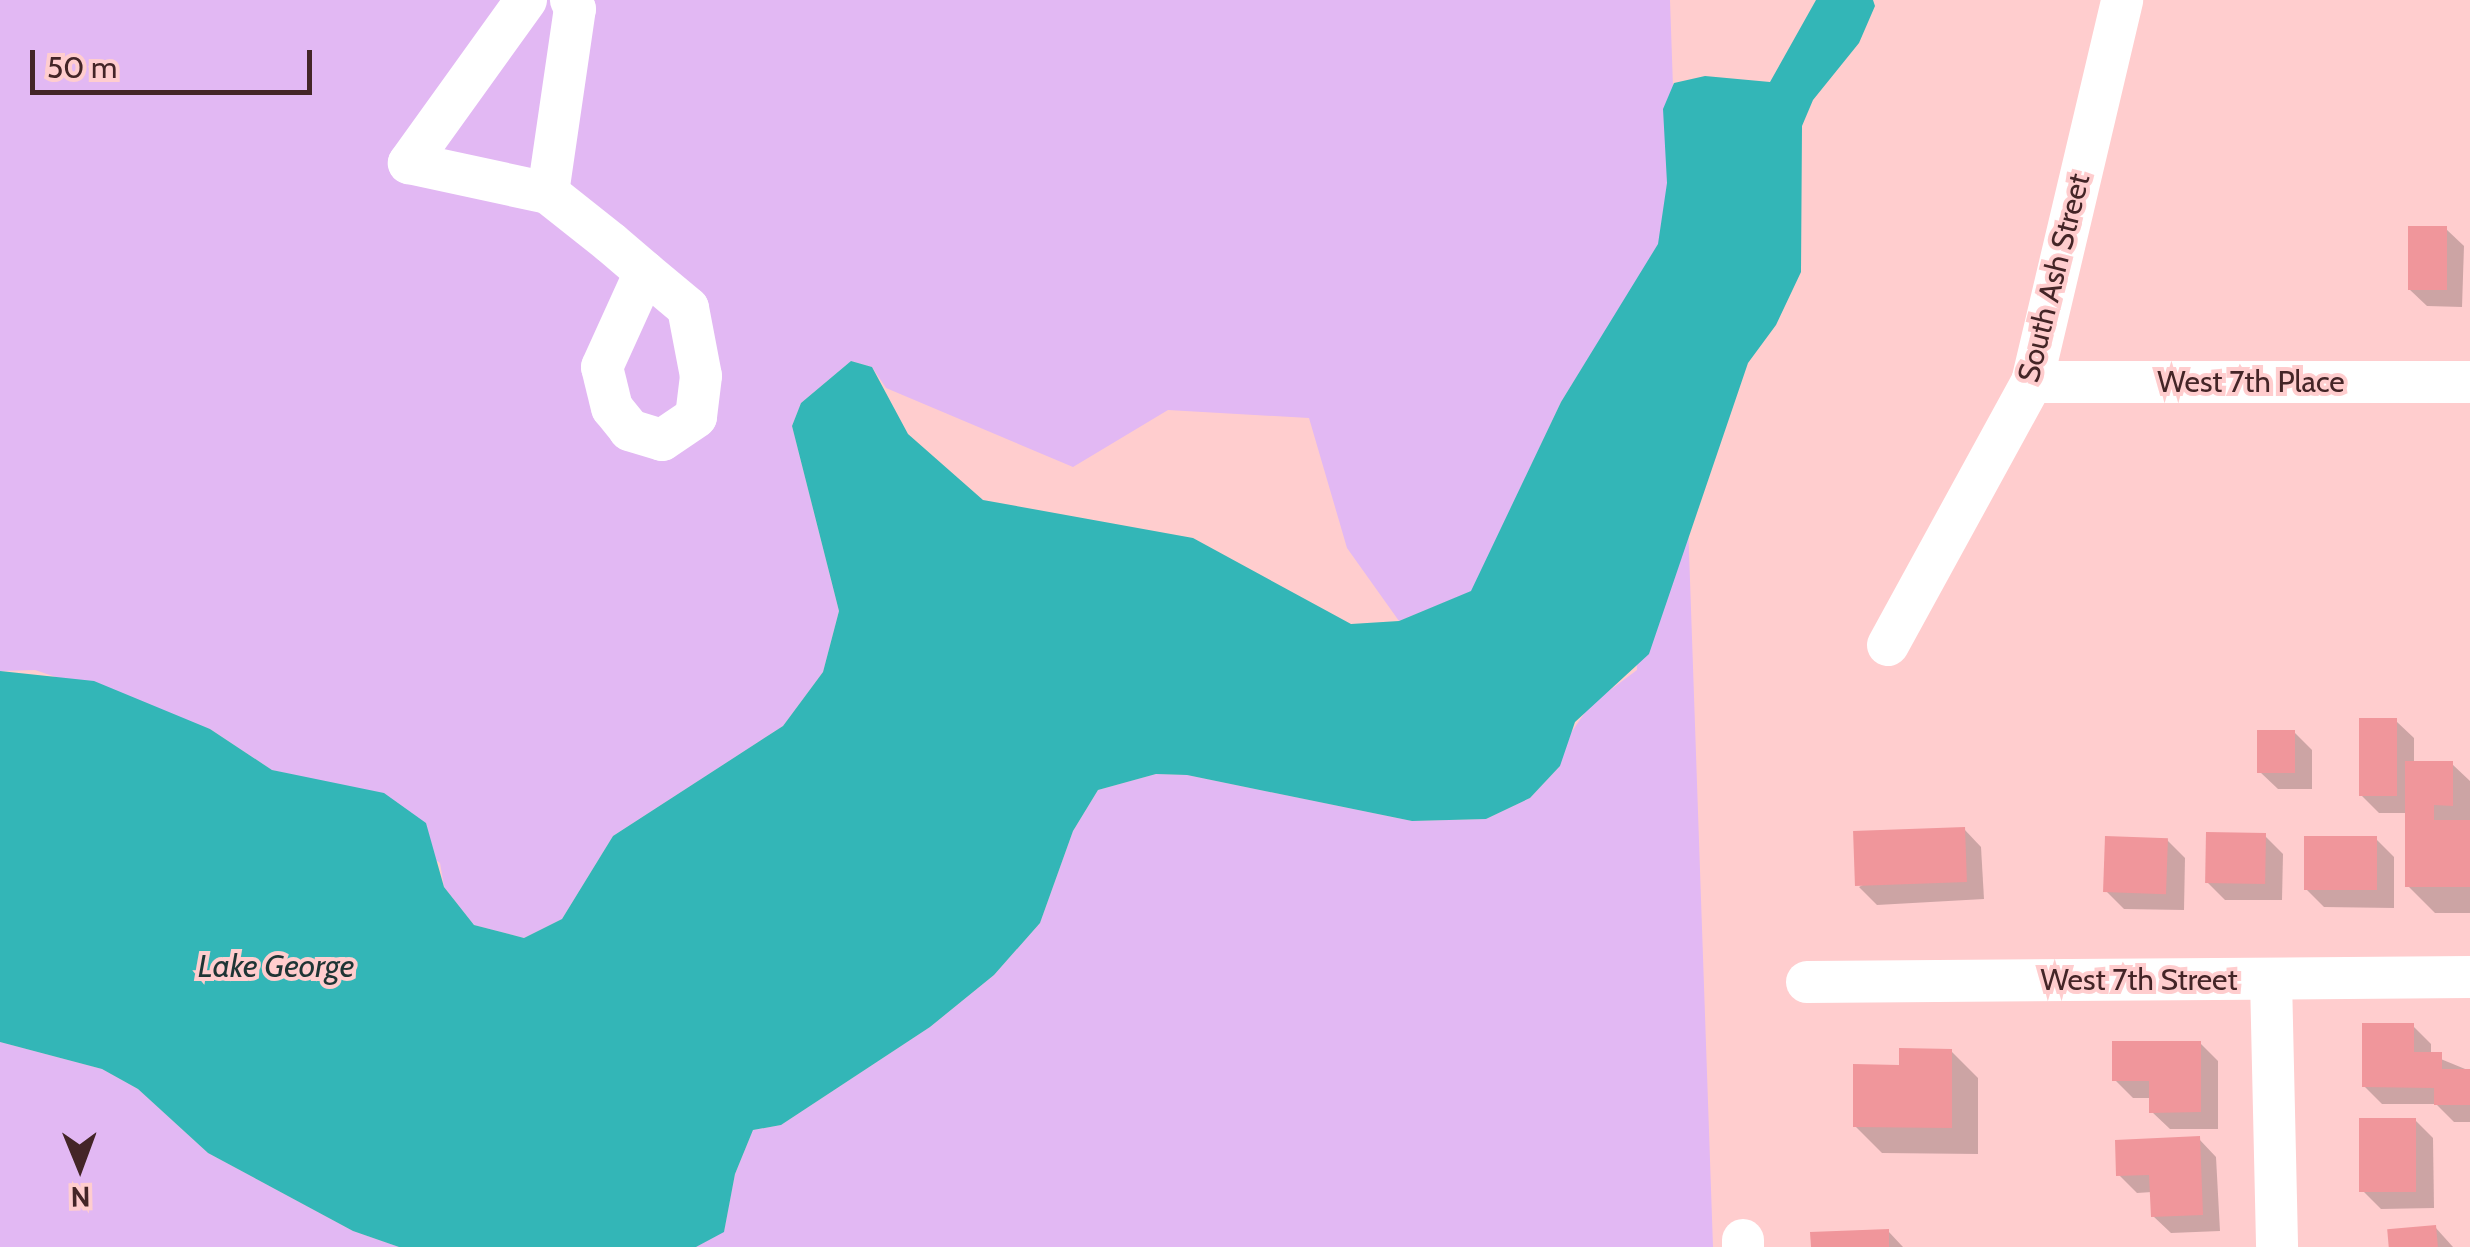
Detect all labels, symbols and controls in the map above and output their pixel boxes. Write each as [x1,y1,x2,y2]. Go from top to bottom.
scale bar [35,30,318,92]
text: 50 m [47,49,117,86]
street label: South Ash Street [2011,170,2097,386]
street label: West 7th Place [2157,364,2345,400]
water label: Lake George [198,947,354,985]
street label: West 7th Street [2040,962,2238,998]
north arrow [30,1117,130,1217]
text: N [70,1180,91,1214]

